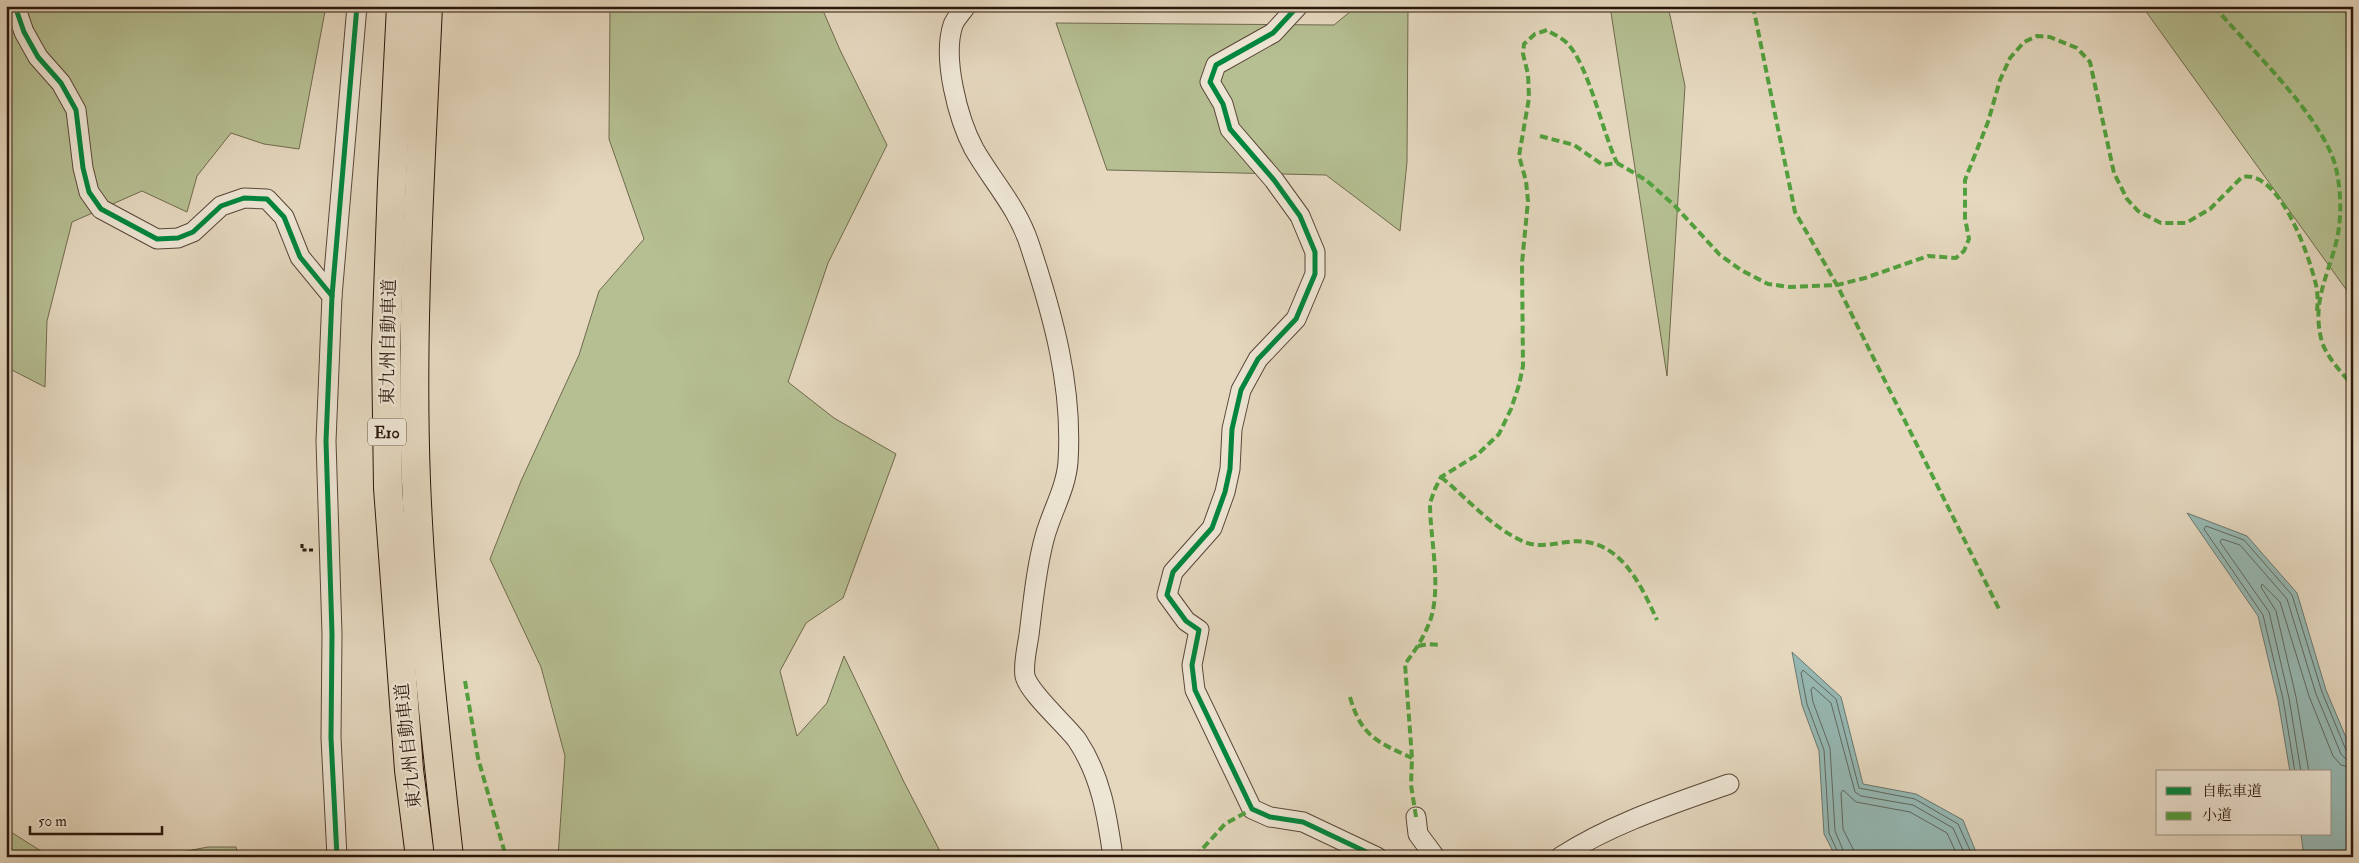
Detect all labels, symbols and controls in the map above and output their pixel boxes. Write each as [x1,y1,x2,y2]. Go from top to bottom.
street label: 東九州自動車道 [376,279,401,405]
road number: E10 [368,418,406,446]
street label: 東九州自動車道 [390,682,427,810]
legend [2156,770,2332,836]
text: 自転車道 [2202,782,2262,801]
scale bar [30,803,162,835]
text: 小道 [2202,806,2232,825]
text: 50 m [38,812,67,831]

